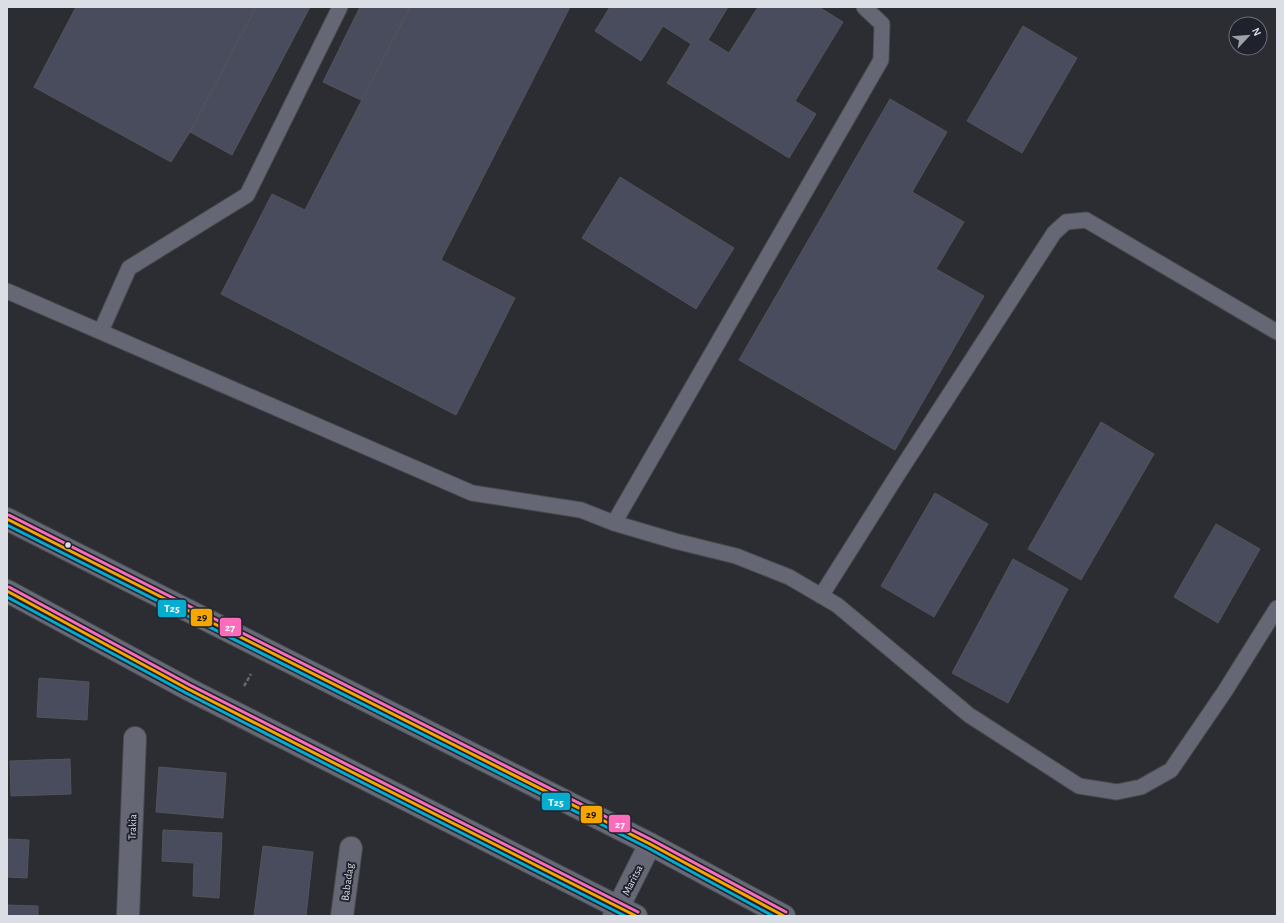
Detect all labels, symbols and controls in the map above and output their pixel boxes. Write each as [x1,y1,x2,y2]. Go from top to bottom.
north arrow [1228,16,1268,56]
text: N [1250,26,1263,38]
unlabelled marker [63,540,73,550]
line badge: Т25 [157,599,187,618]
text: Т25 [164,603,180,614]
line badge: 29 [190,608,213,627]
text: 29 [197,612,207,623]
line badge: 27 [219,617,242,637]
text: 27 [225,622,235,633]
line badge: Т25 [541,792,571,811]
text: Т25 [548,797,564,808]
line badge: 29 [580,805,603,824]
text: 29 [586,809,596,820]
street label: Trakia [127,814,138,840]
line badge: 27 [608,814,631,833]
text: 27 [615,819,625,830]
street label: Babadag [339,862,356,902]
street label: Maritsa [620,863,645,897]

